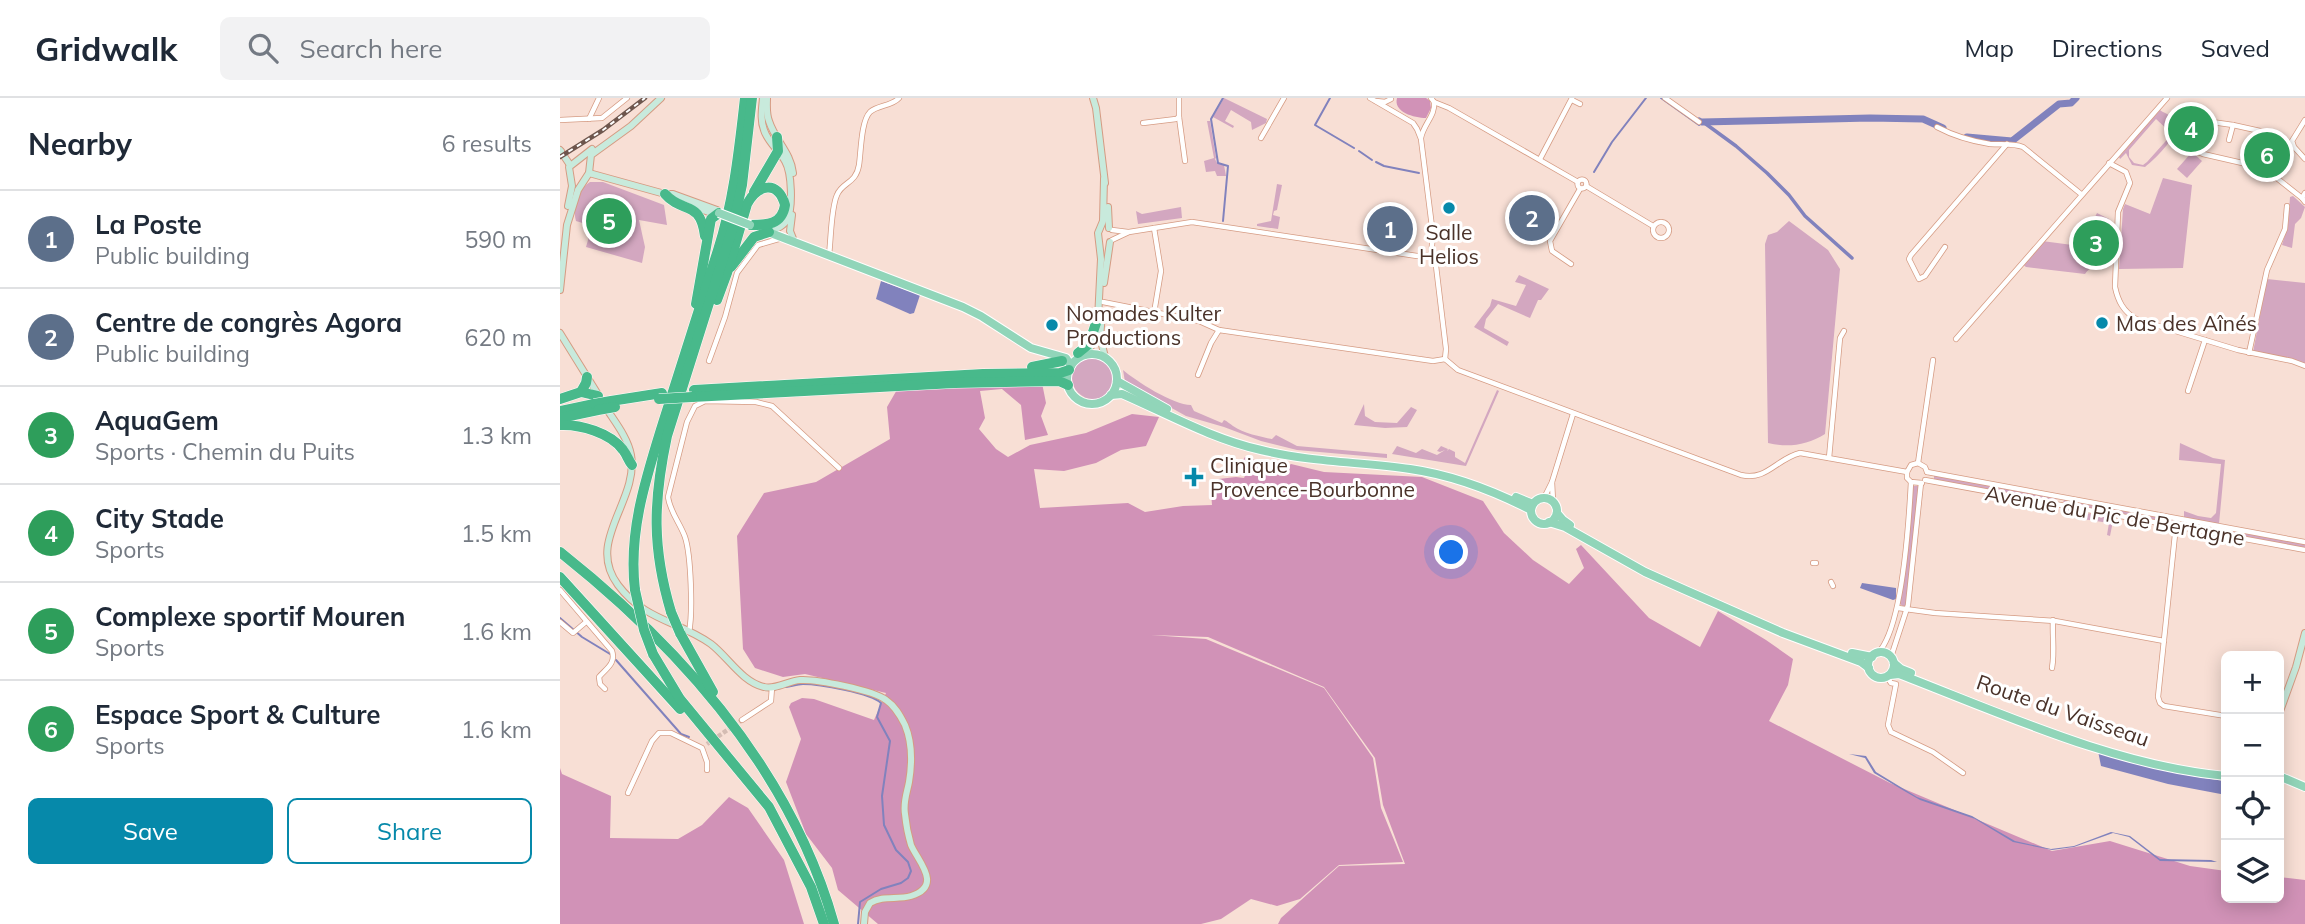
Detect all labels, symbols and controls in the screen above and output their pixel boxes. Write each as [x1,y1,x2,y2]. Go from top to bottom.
search box [220,17,710,80]
text: Gridwalk [35,28,178,69]
icon: search [244,29,282,67]
text: Search here [300,32,442,65]
text: Map [1964,33,2014,63]
text: Directions [2052,33,2163,63]
text: Saved [2201,33,2270,63]
pin: 4 [2168,103,2214,155]
text: Nearby [28,125,132,163]
text: 6 results [442,129,532,158]
pin: 6 [2244,129,2290,181]
pin: 2 [1509,192,1555,244]
pin: 5 [586,195,632,247]
marker: Salle Helios [1441,200,1457,216]
pin: 1 [1367,203,1413,255]
text: La Poste [95,208,202,241]
pin: 3 [2073,217,2119,269]
place label: Salle Helios [1419,219,1479,269]
text: 1 [44,225,58,254]
text: 590 m [464,225,532,254]
text: Public building [95,241,250,270]
place label: Nomades Kulter Productions [1066,300,1222,350]
text: Centre de congrès Agora [95,306,402,339]
place label: Mas des Aînés [2116,310,2257,336]
marker: Mas des Aînés [2094,315,2110,331]
marker: Nomades Kulter Productions [1044,317,1060,333]
text: 2 [44,323,58,352]
text: 620 m [464,323,532,352]
text: Public building [95,339,250,368]
text: AquaGem [95,404,219,437]
text: 3 [44,421,58,450]
text: 1.3 km [461,421,532,450]
text: Sports · Chemin du Puits [95,437,355,466]
place label: Clinique Provence-Bourbonne [1210,452,1415,502]
marker: Clinique Provence-Bourbonne [1184,467,1204,487]
street label: Avenue du Pic de Bertagne [1983,479,2247,551]
text: City Stade [95,502,224,535]
text: 4 [44,519,58,548]
text: 1.5 km [461,519,532,548]
text: Sports [95,535,165,564]
your location [1434,535,1468,569]
text: Complexe sportif Mouren [95,600,405,633]
text: 5 [44,617,58,646]
text: 1.6 km [461,617,532,646]
text: Sports [95,633,165,662]
map controls [2221,651,2284,903]
button: + [2221,651,2284,714]
street label: Route du Vaisseau [1973,668,2153,752]
text: Espace Sport & Culture [95,698,380,731]
button: − [2221,714,2284,777]
text: 6 [44,715,58,744]
text: 1.6 km [461,715,532,744]
text: Sports [95,731,165,760]
button: locate [2221,777,2284,840]
button: Save [28,798,273,864]
button: Share [287,798,532,864]
button: layers [2221,840,2284,903]

